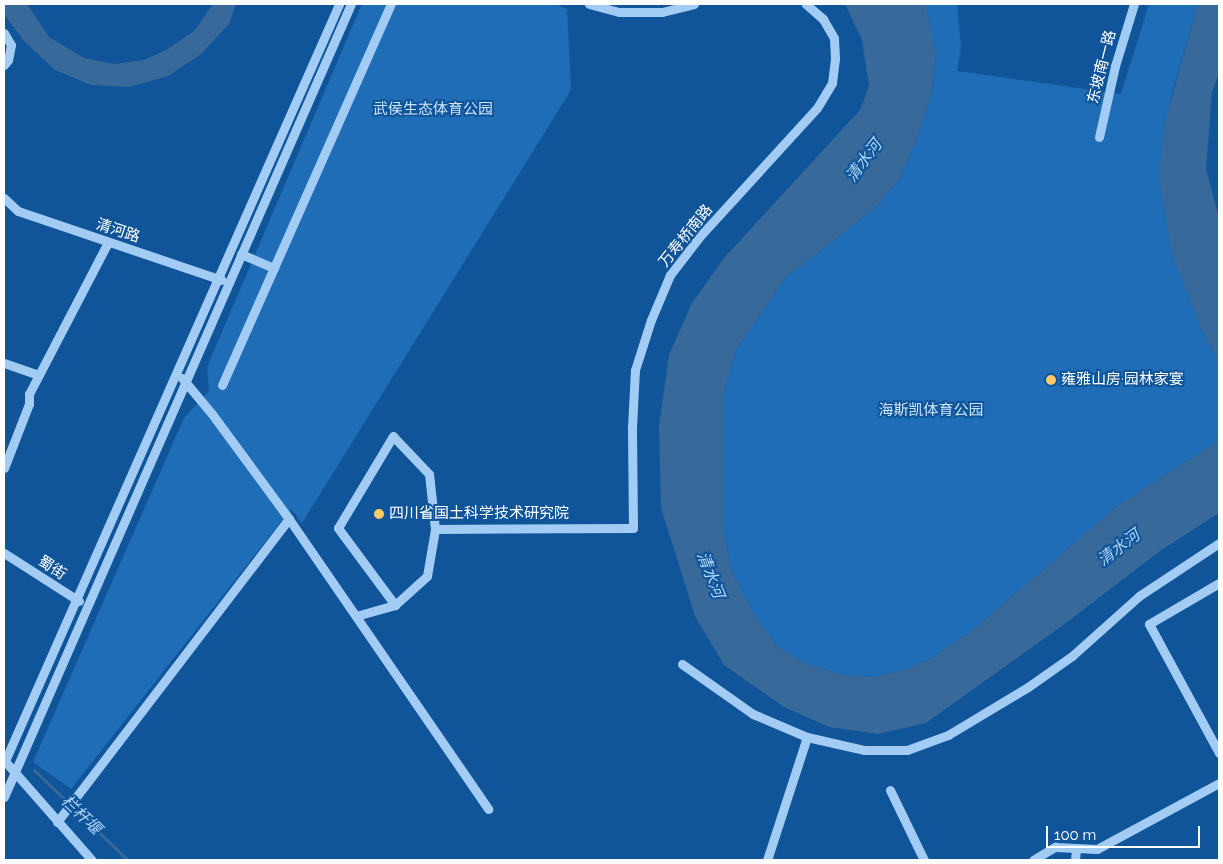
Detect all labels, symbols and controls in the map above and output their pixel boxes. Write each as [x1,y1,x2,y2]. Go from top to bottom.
street label: 东坡南一路 [1084,28,1120,106]
park label: 武侯生态体育公园 [373,101,493,119]
water label: 清水河 [842,136,886,186]
street label: 万寿桥南路 [655,201,717,271]
street label: 清河路 [94,215,142,247]
place label: 雍雅山房·园林家宴 [1061,371,1184,389]
marker: 雍雅山房·园林家宴 [1045,374,1057,386]
park label: 海斯凯体育公园 [879,402,983,420]
place label: 四川省国土科学技术研究院 [389,505,569,523]
marker: 四川省国土科学技术研究院 [373,508,385,520]
water label: 清水河 [1094,526,1144,570]
water label: 清水河 [692,549,728,601]
street label: 蜀街 [35,552,69,584]
water label: 栏杆堰 [57,791,105,839]
scale bar [1048,816,1202,848]
text: 100 m [1054,826,1096,844]

